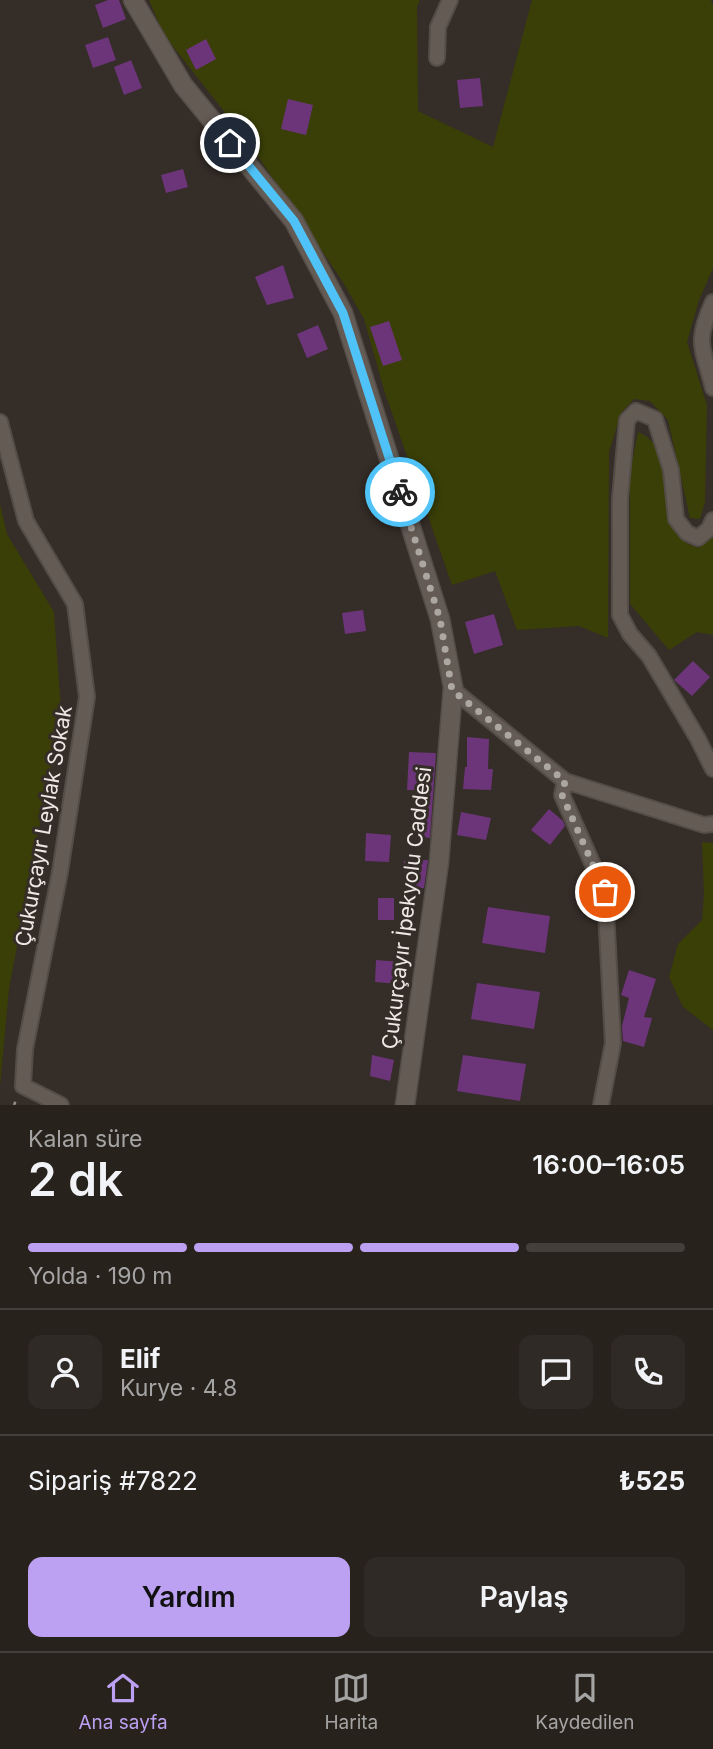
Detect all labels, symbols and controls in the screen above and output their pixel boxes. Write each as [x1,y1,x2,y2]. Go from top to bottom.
pin [200,113,260,173]
icon: home [211,124,249,162]
courier [365,457,435,527]
icon: bike [381,473,419,511]
street label: Çukurçayır Leylak Sokak [10,703,77,948]
street label: Çukurçayır İpekyolu Caddesi [376,765,436,1051]
pin [575,862,635,922]
icon: bag [586,873,624,911]
text: Kalan süre [28,1125,142,1153]
text: 16:00–16:05 [532,1149,685,1180]
text: 2 dk [28,1151,123,1207]
text: Yolda · 190 m [28,1262,173,1290]
button: person [28,1335,102,1409]
button: chat [519,1335,593,1409]
button: phone [611,1335,685,1409]
text: Elif [120,1343,160,1374]
text: Kurye · 4.8 [120,1374,237,1402]
text: Sipariş #7822 [28,1465,198,1496]
text: ₺525 [619,1465,685,1496]
button: Yardım [28,1557,350,1637]
button: Paylaş [364,1557,685,1637]
tab: Ana sayfa [78,1669,168,1734]
tab: Harita [324,1669,378,1734]
tab: Kaydedilen [535,1669,635,1734]

